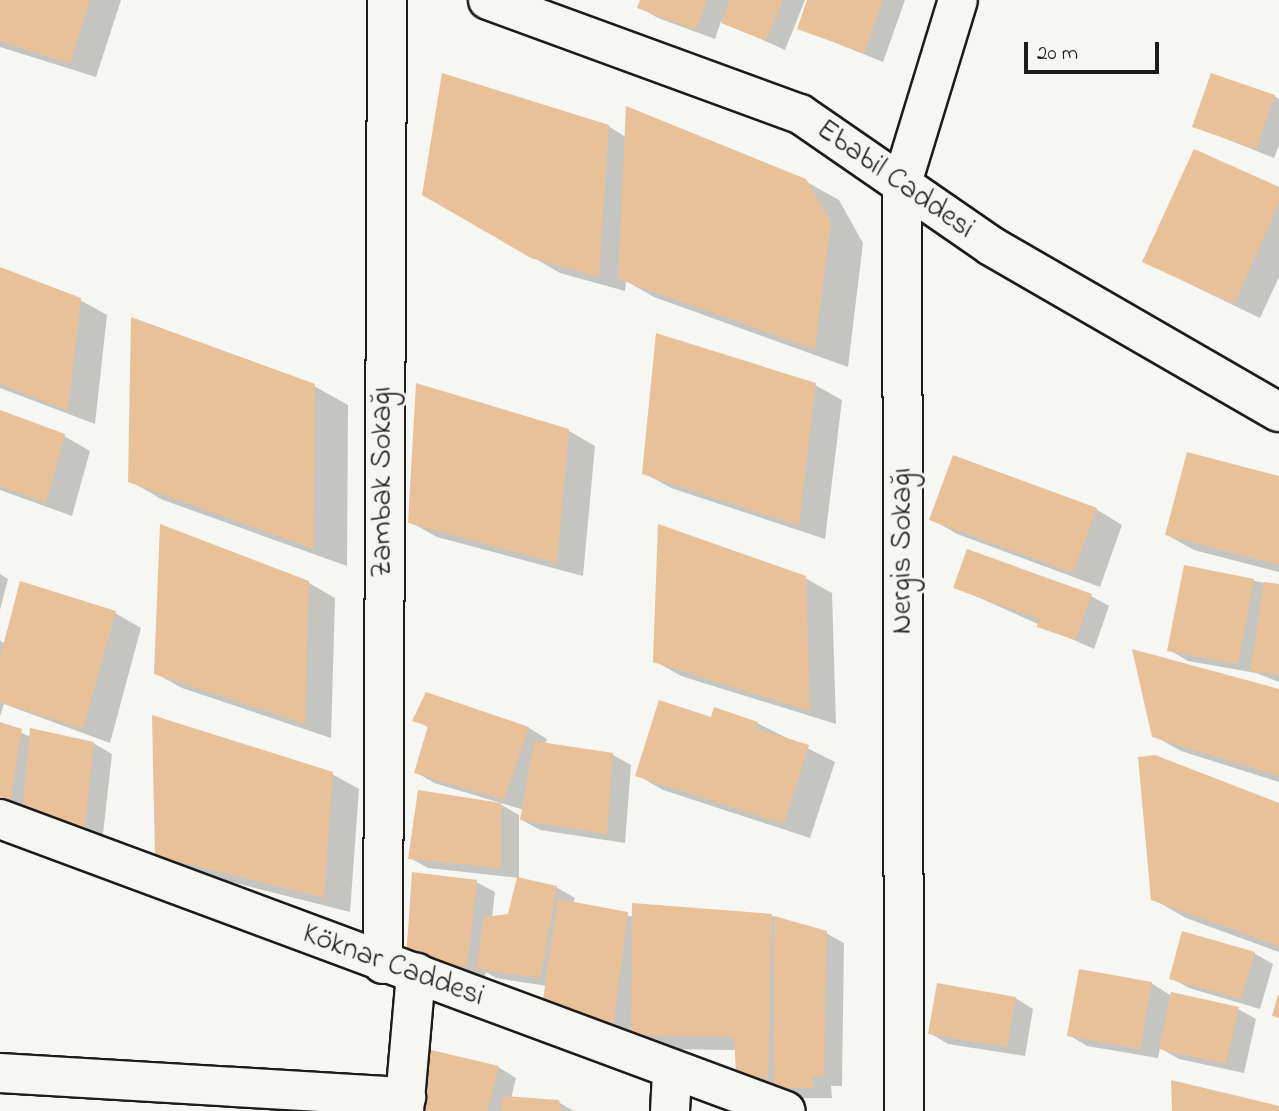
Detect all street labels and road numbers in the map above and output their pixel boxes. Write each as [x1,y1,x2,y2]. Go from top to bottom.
street label: Ebabil Caddesi [809,112,981,248]
street label: Zambak Sokağı [365,386,401,578]
street label: Nergis Sokağı [885,468,921,634]
street label: Köknar Caddesi [297,916,489,1016]

